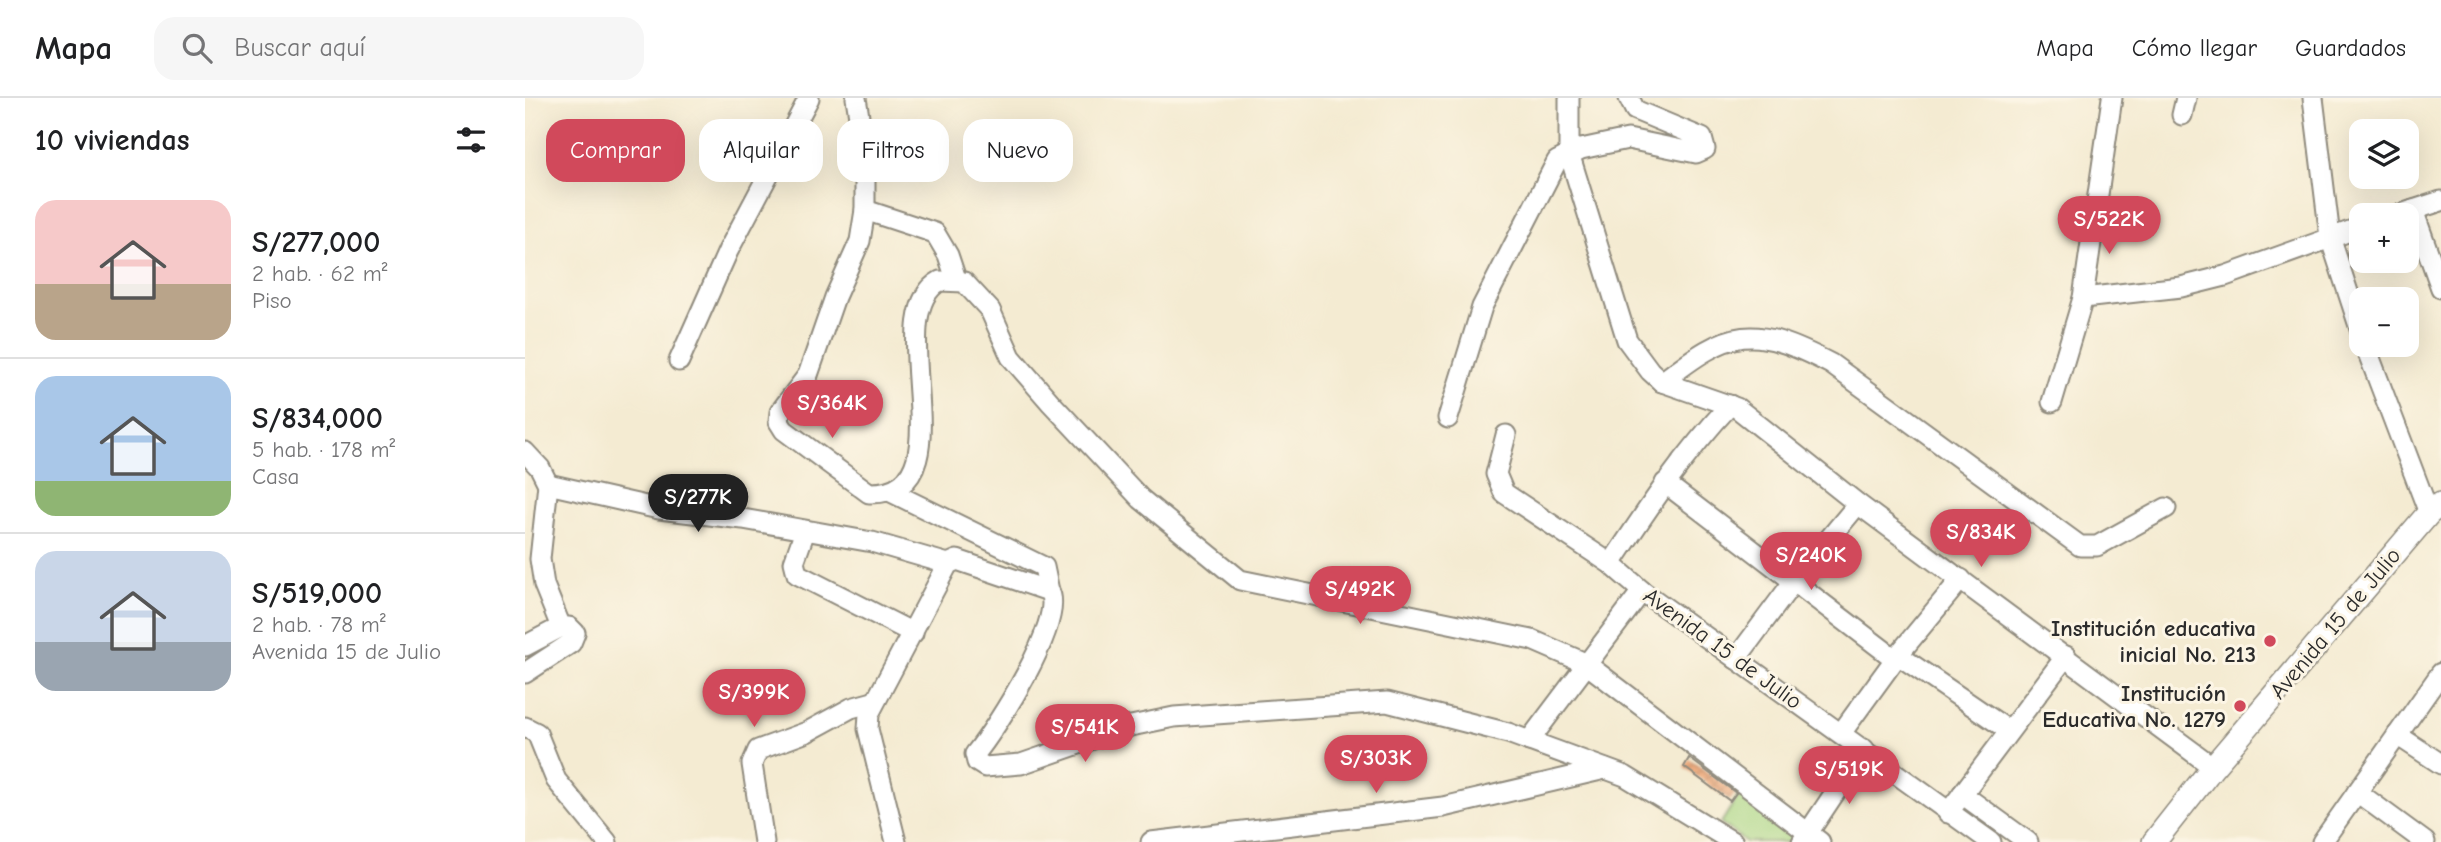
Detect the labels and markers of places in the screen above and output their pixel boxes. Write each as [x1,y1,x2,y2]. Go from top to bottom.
pin: S/522K [2052,197,2166,256]
pin: S/364K [775,380,889,440]
pin: S/277K [641,474,755,534]
pin: S/834K [1924,510,2038,569]
pin: S/240K [1754,532,1868,592]
pin: S/492K [1303,566,1417,626]
place label: Institución educativa inicial No. 213 [2051,615,2256,668]
marker: Institución educativa inicial No. 213 [2262,633,2278,649]
pin: S/399K [697,670,811,729]
place label: Institución Educativa No. 1279 [2042,680,2226,733]
marker: Institución Educativa No. 1279 [2232,698,2248,714]
pin: S/541K [1028,704,1142,764]
pin: S/303K [1319,736,1433,795]
pin: S/519K [1792,746,1906,806]

